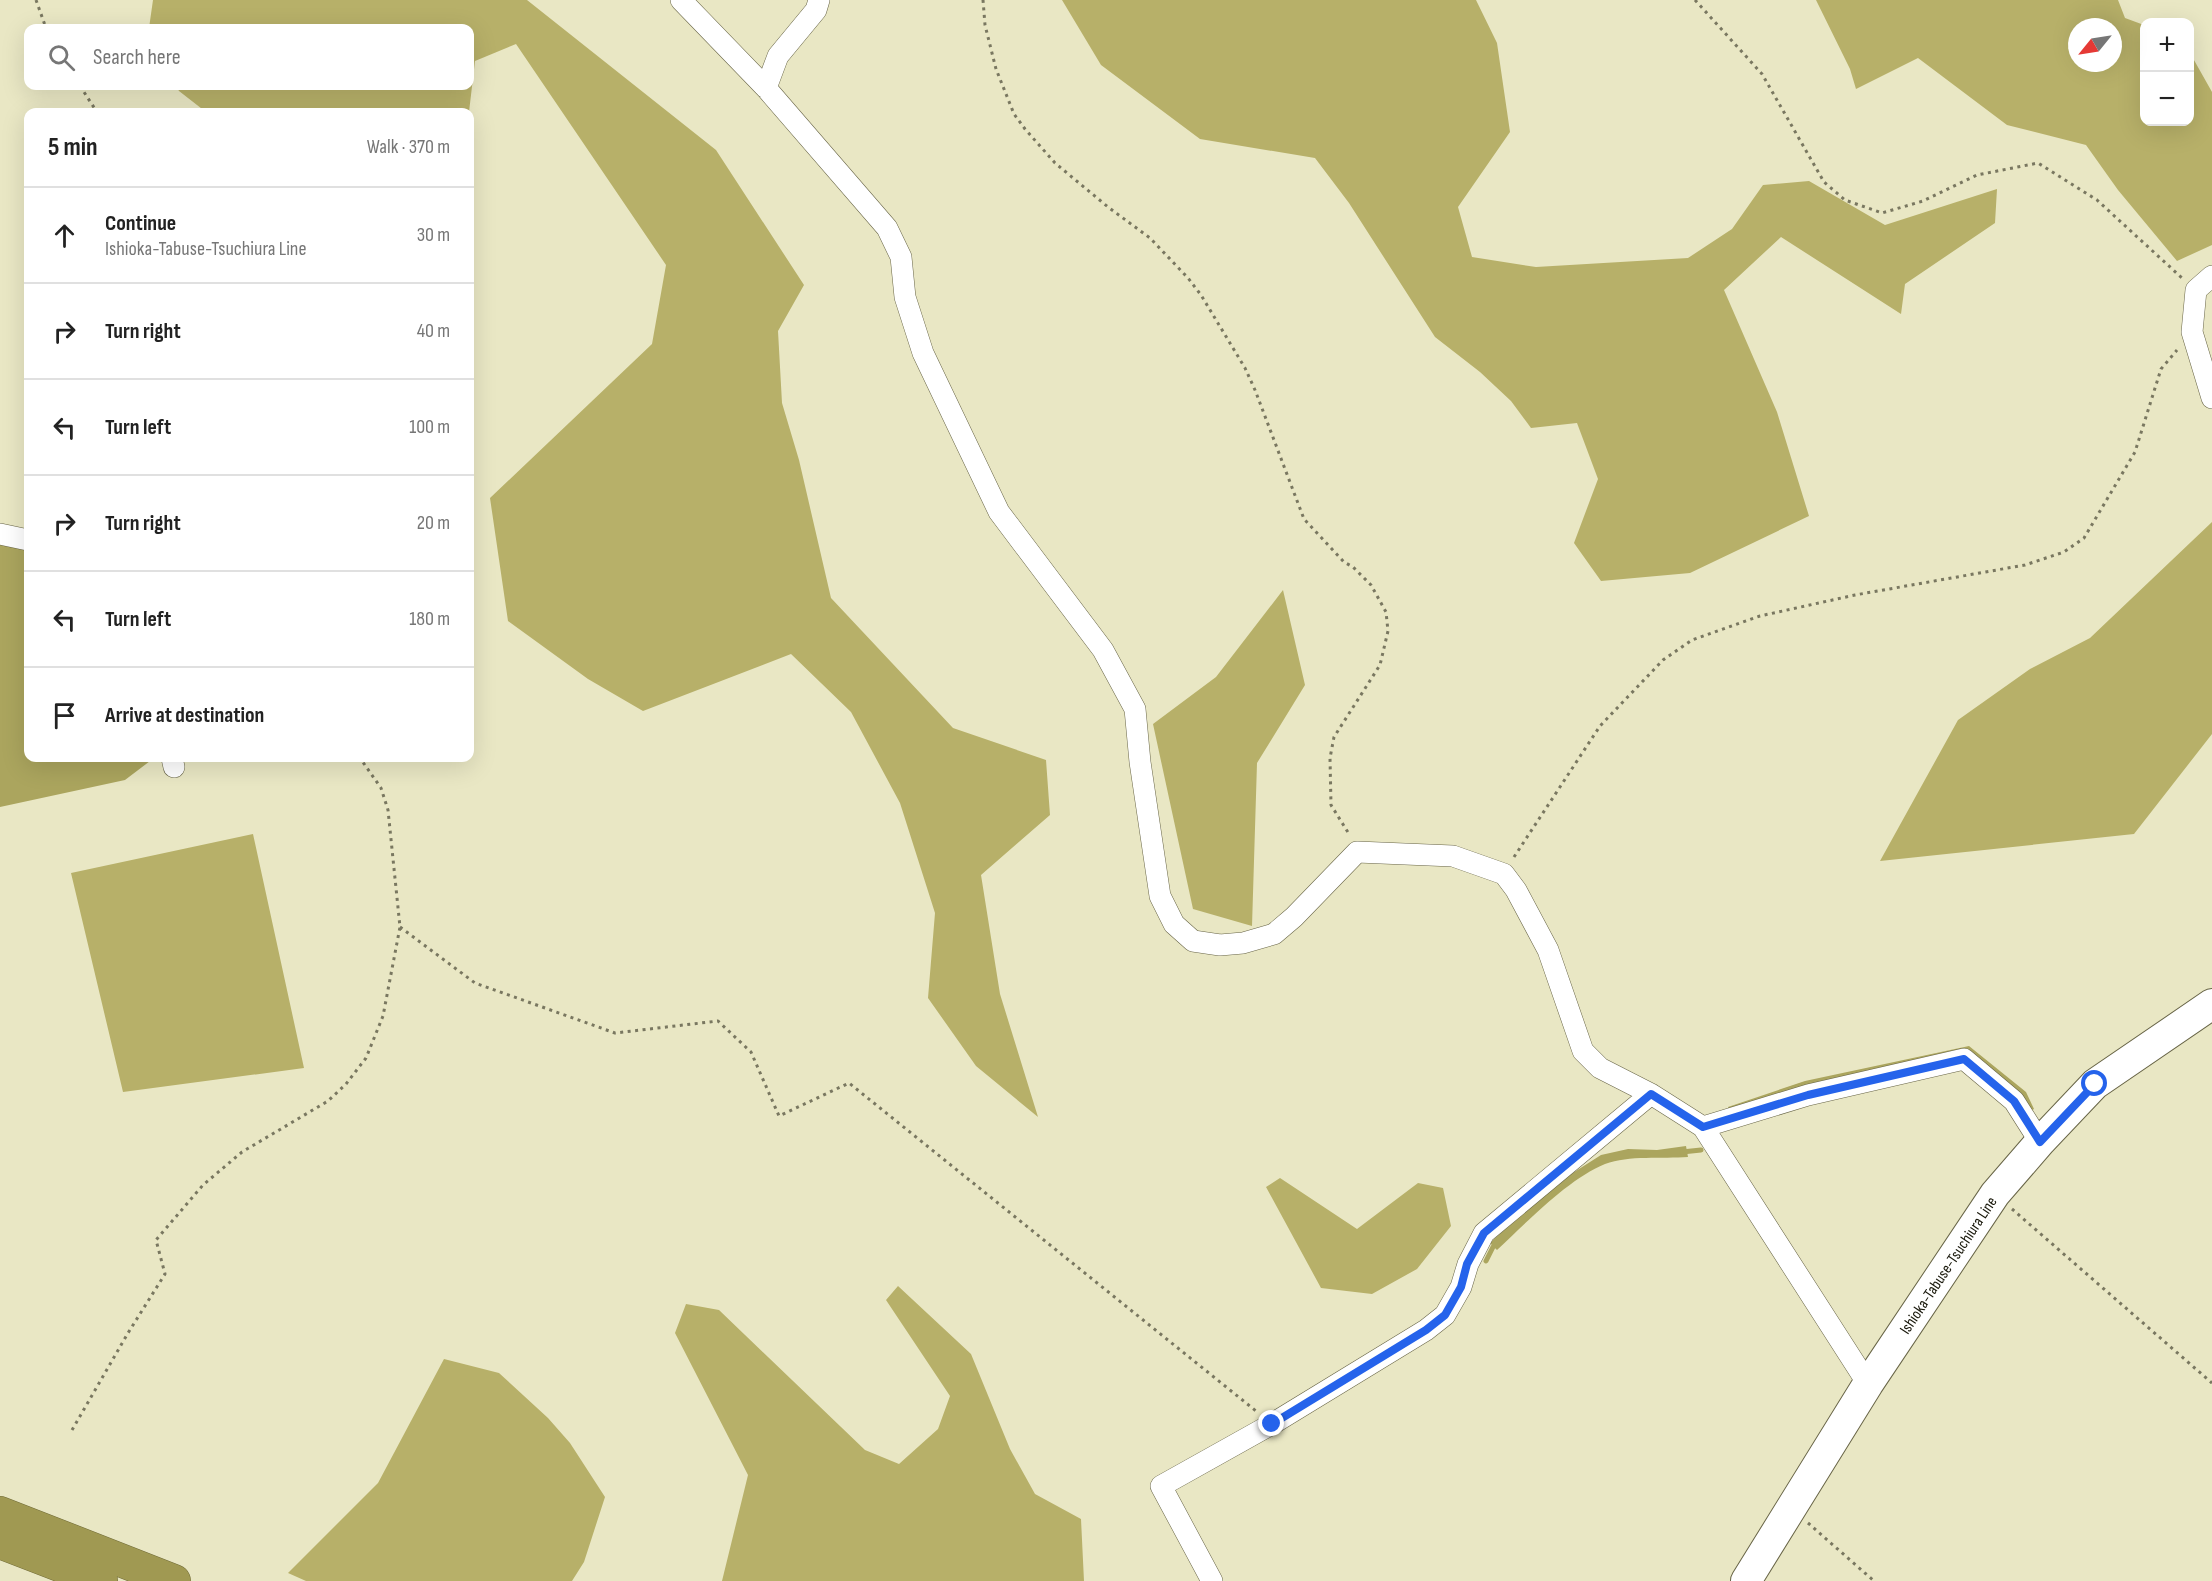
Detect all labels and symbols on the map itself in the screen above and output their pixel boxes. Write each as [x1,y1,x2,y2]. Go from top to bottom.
north arrow [2068,18,2122,72]
route start [2081,1070,2107,1096]
street label: Ishioka-Tabuse-Tsuchiura Line [1896,1193,2002,1338]
route end [1258,1410,1284,1436]

